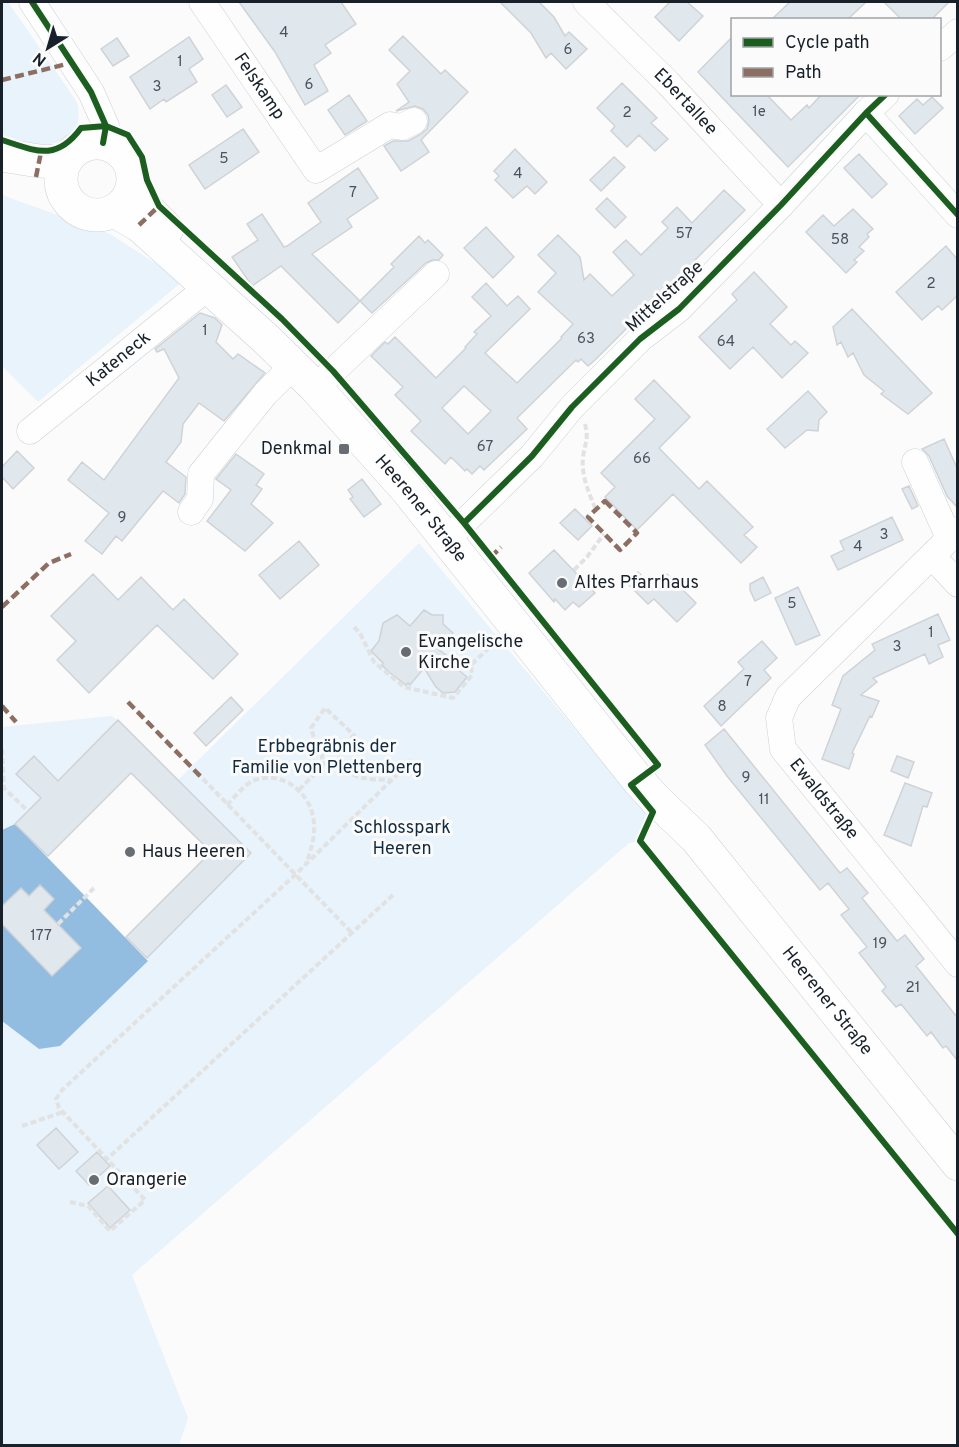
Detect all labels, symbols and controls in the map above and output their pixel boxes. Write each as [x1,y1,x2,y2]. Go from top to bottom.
north arrow [18,18,78,78]
legend [731,18,941,96]
house number: 4 [279,24,289,43]
text: Cycle path [785,32,870,55]
house number: 6 [564,41,573,60]
text: N [30,47,51,70]
street label: Felskamp [228,48,290,124]
house number: 1 [177,53,183,72]
text: Path [785,62,822,85]
street label: Ebertallee [648,64,722,140]
house number: 6 [305,76,314,95]
house number: 3 [152,78,162,97]
house number: 1e [752,103,766,122]
house number: 2 [622,104,632,123]
house number: 5 [219,150,229,169]
house number: 4 [513,165,523,184]
house number: 7 [349,184,357,203]
house number: 57 [676,225,693,244]
house number: 58 [831,231,849,250]
street label: Mittelstraße [621,256,709,338]
house number: 2 [926,275,936,294]
house number: 1 [202,322,208,341]
street label: Kateneck [82,326,156,392]
house number: 63 [577,330,595,349]
house number: 64 [717,333,735,352]
place label: Denkmal [261,438,332,461]
house number: 67 [477,438,493,457]
marker: Denkmal [337,442,351,456]
street label: Heerener Straße [369,450,472,567]
house number: 66 [633,450,651,469]
house number: 9 [118,509,126,528]
house number: 3 [879,526,889,545]
house number: 4 [853,538,863,557]
place label: Altes Pfarrhaus [574,572,699,595]
marker: Altes Pfarrhaus [555,576,569,590]
house number: 5 [787,595,797,614]
house number: 1 [928,624,934,643]
place label: Evangelische Kirche [418,631,523,675]
house number: 3 [892,638,902,657]
marker: Evangelische Kirche [399,645,413,659]
house number: 7 [744,673,752,692]
house number: 8 [717,698,727,717]
park label: Erbbegräbnis der Familie von Plettenberg [232,736,422,780]
street label: Ewaldstraße [784,754,864,844]
house number: 9 [742,769,750,788]
house number: 11 [758,791,770,810]
park label: Schlosspark Heeren [353,817,451,861]
place label: Haus Heeren [142,841,245,864]
marker: Haus Heeren [123,845,137,859]
house number: 177 [30,927,52,946]
house number: 19 [873,935,887,954]
street label: Heerener Straße [776,942,878,1060]
house number: 21 [906,979,920,998]
place label: Orangerie [106,1169,187,1192]
marker: Orangerie [87,1173,101,1187]

